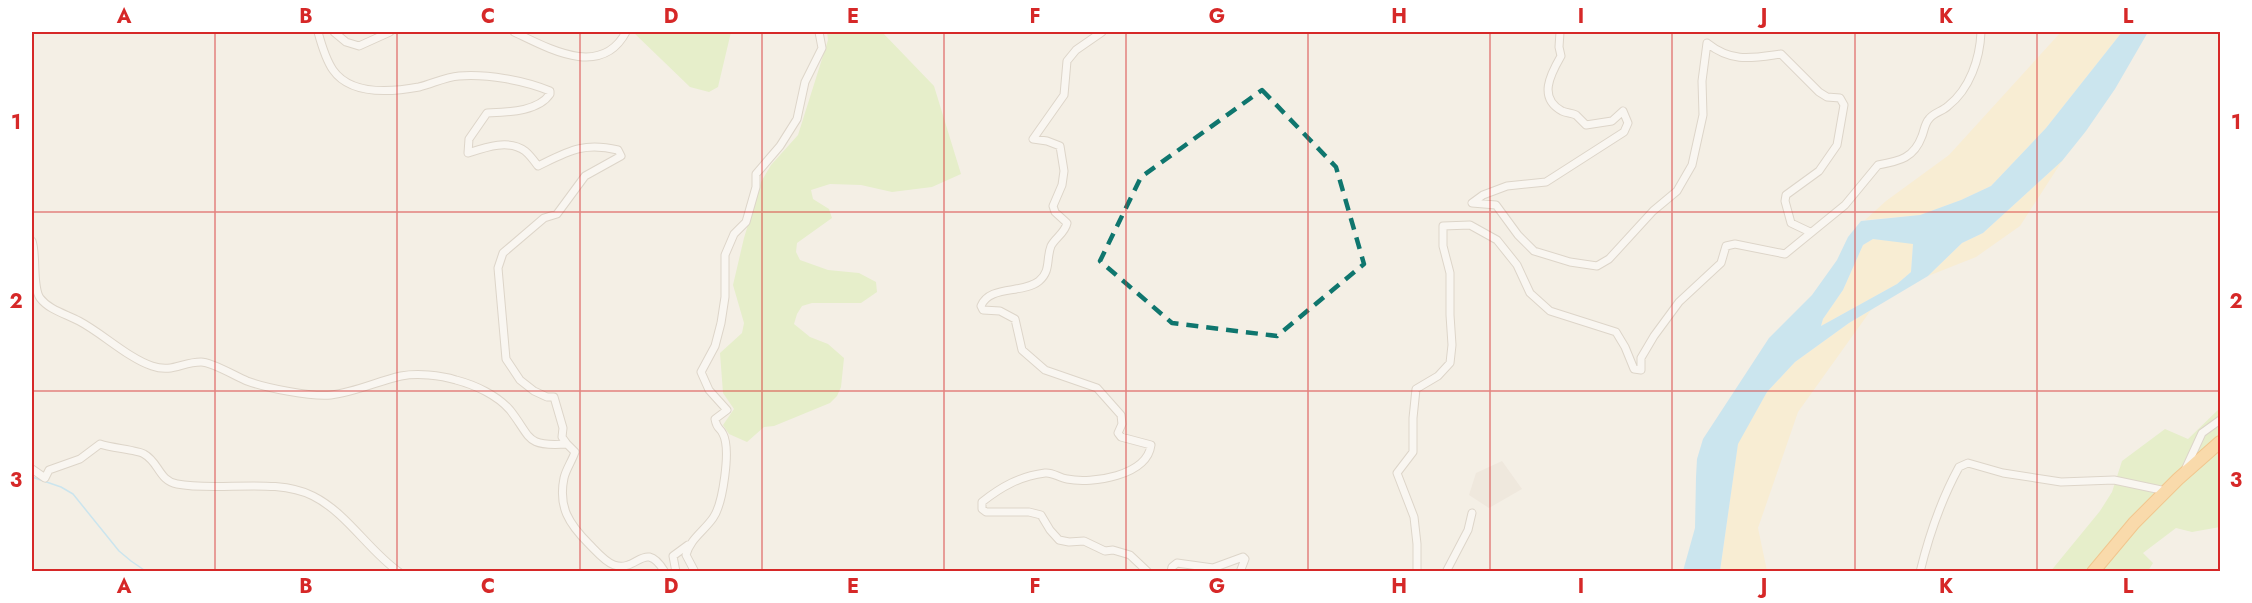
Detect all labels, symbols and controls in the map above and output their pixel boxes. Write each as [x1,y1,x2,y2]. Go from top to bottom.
text: A [116,2,132,31]
text: B [299,2,313,31]
text: C [481,2,495,31]
text: D [664,2,678,31]
text: E [847,2,859,31]
text: F [1029,2,1041,31]
text: G [1209,2,1225,31]
text: H [1391,2,1407,31]
text: I [1578,2,1584,31]
text: J [1757,2,1767,31]
text: K [1939,2,1953,31]
text: L [2123,2,2134,31]
text: 1 [11,108,21,137]
text: 1 [2231,108,2241,137]
text: 2 [9,287,23,316]
text: 2 [2229,287,2243,316]
text: 3 [10,466,22,495]
text: 3 [2230,466,2242,495]
text: A [116,572,132,601]
text: B [299,572,313,601]
text: C [481,572,495,601]
text: D [664,572,678,601]
text: E [847,572,859,601]
text: F [1029,572,1041,601]
text: G [1209,572,1225,601]
text: H [1391,572,1407,601]
text: I [1578,572,1584,601]
text: J [1757,572,1767,601]
text: K [1939,572,1953,601]
text: L [2123,572,2134,601]

